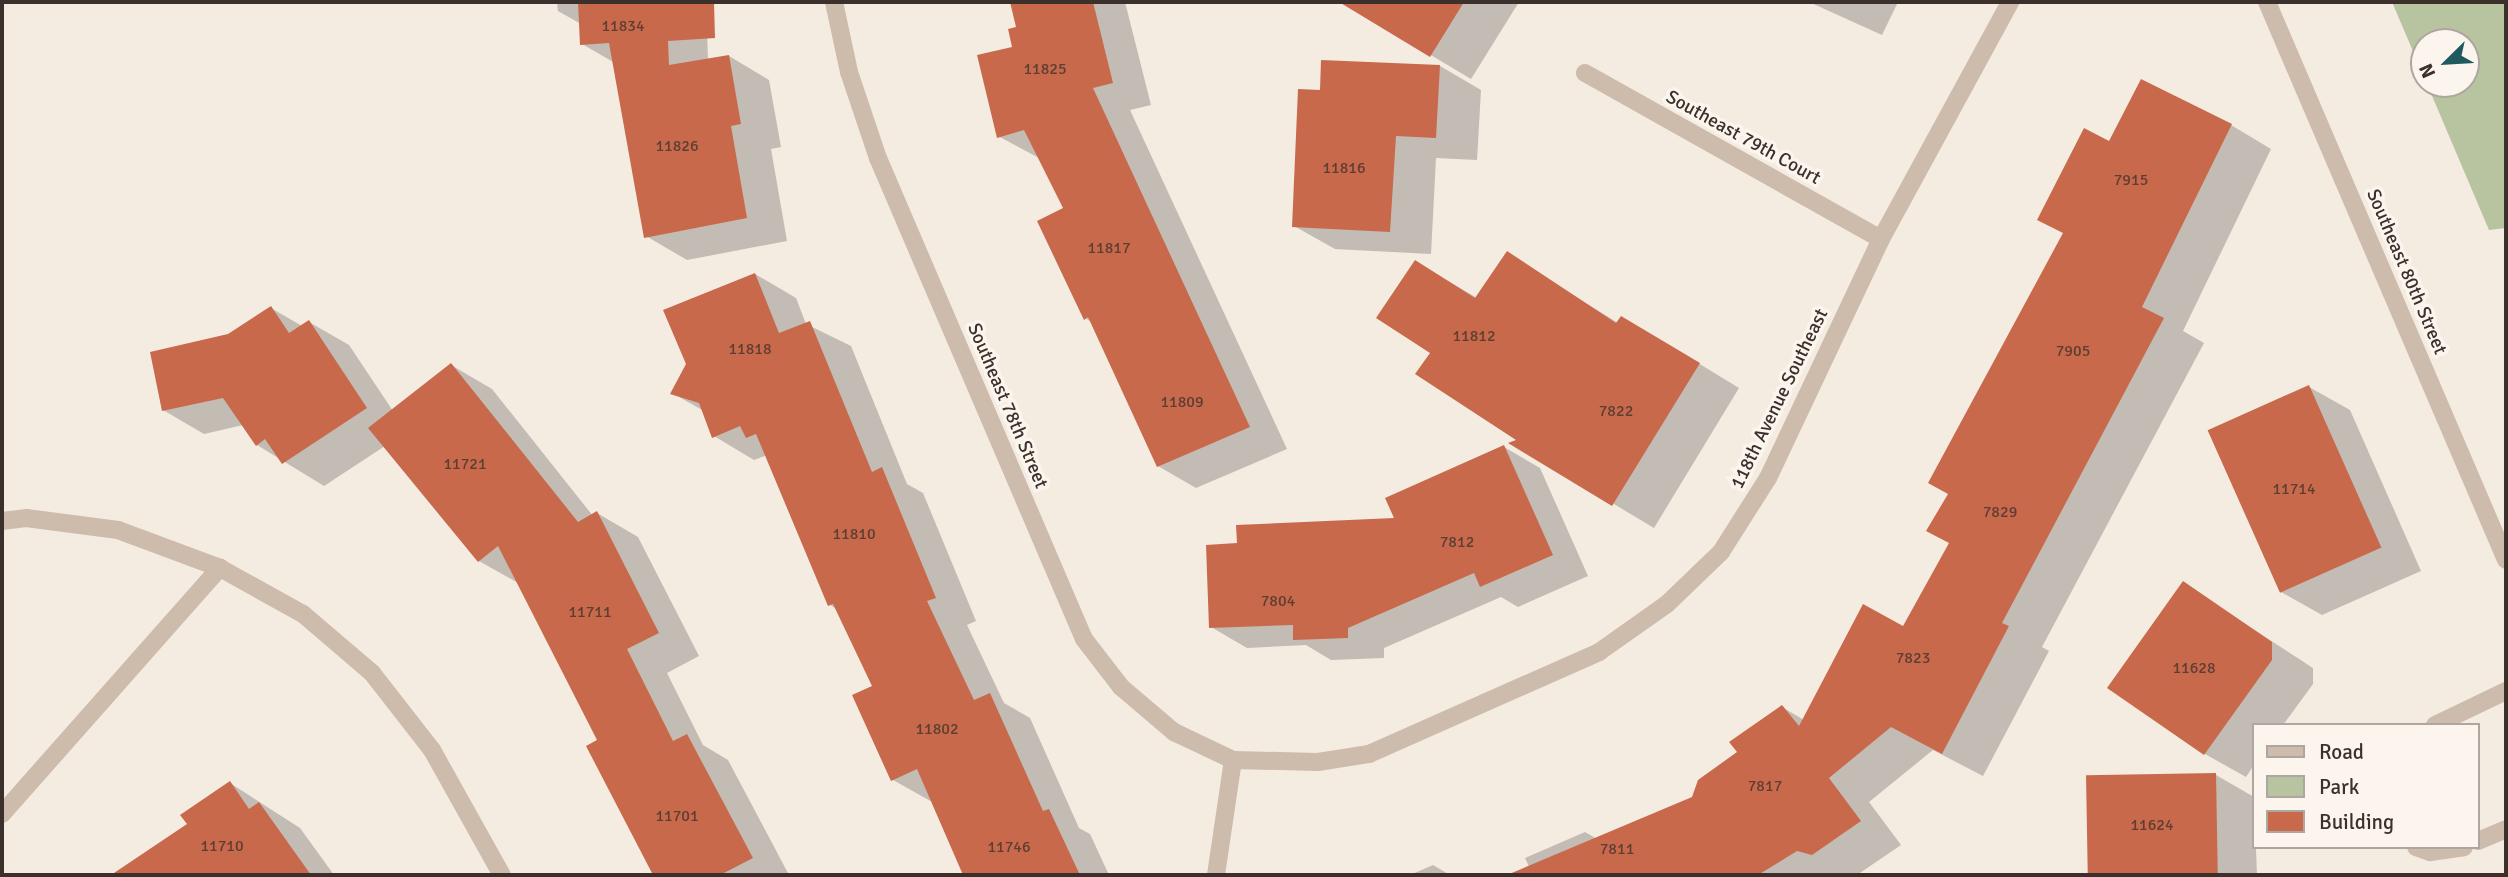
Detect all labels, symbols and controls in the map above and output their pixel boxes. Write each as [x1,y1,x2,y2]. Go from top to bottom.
house number: 11834 [601,16,645,36]
north arrow [2410,28,2480,98]
house number: 11825 [1023,59,1067,79]
text: N [2414,60,2441,82]
street label: Southeast 79th Court [1662,86,1824,190]
house number: 11826 [655,136,699,156]
house number: 11816 [1322,158,1366,178]
house number: 7915 [2114,170,2148,190]
street label: Southeast 80th Street [2361,186,2451,358]
house number: 11817 [1087,238,1131,258]
street label: 118th Avenue Southeast [1726,305,1834,493]
street label: Southeast 78th Street [962,320,1052,492]
house number: 11812 [1452,326,1496,346]
house number: 11818 [728,339,772,359]
house number: 7905 [2056,341,2090,361]
house number: 11809 [1160,392,1204,412]
house number: 7822 [1599,401,1633,421]
house number: 11721 [443,454,487,474]
house number: 11714 [2272,479,2316,499]
house number: 7829 [1983,502,2017,522]
house number: 11810 [832,524,876,544]
house number: 7812 [1440,532,1474,552]
house number: 7804 [1261,591,1295,611]
house number: 11711 [568,602,612,622]
house number: 7823 [1896,648,1930,668]
house number: 11628 [2172,658,2216,678]
house number: 11802 [915,719,959,739]
legend [2252,723,2480,849]
text: Road [2319,739,2364,765]
text: Park [2319,774,2359,800]
house number: 7817 [1748,776,1782,796]
house number: 11701 [655,806,699,826]
text: Building [2319,809,2394,835]
house number: 11624 [2130,815,2174,835]
house number: 11710 [200,836,244,856]
house number: 11746 [987,837,1031,857]
house number: 7811 [1600,839,1634,859]

